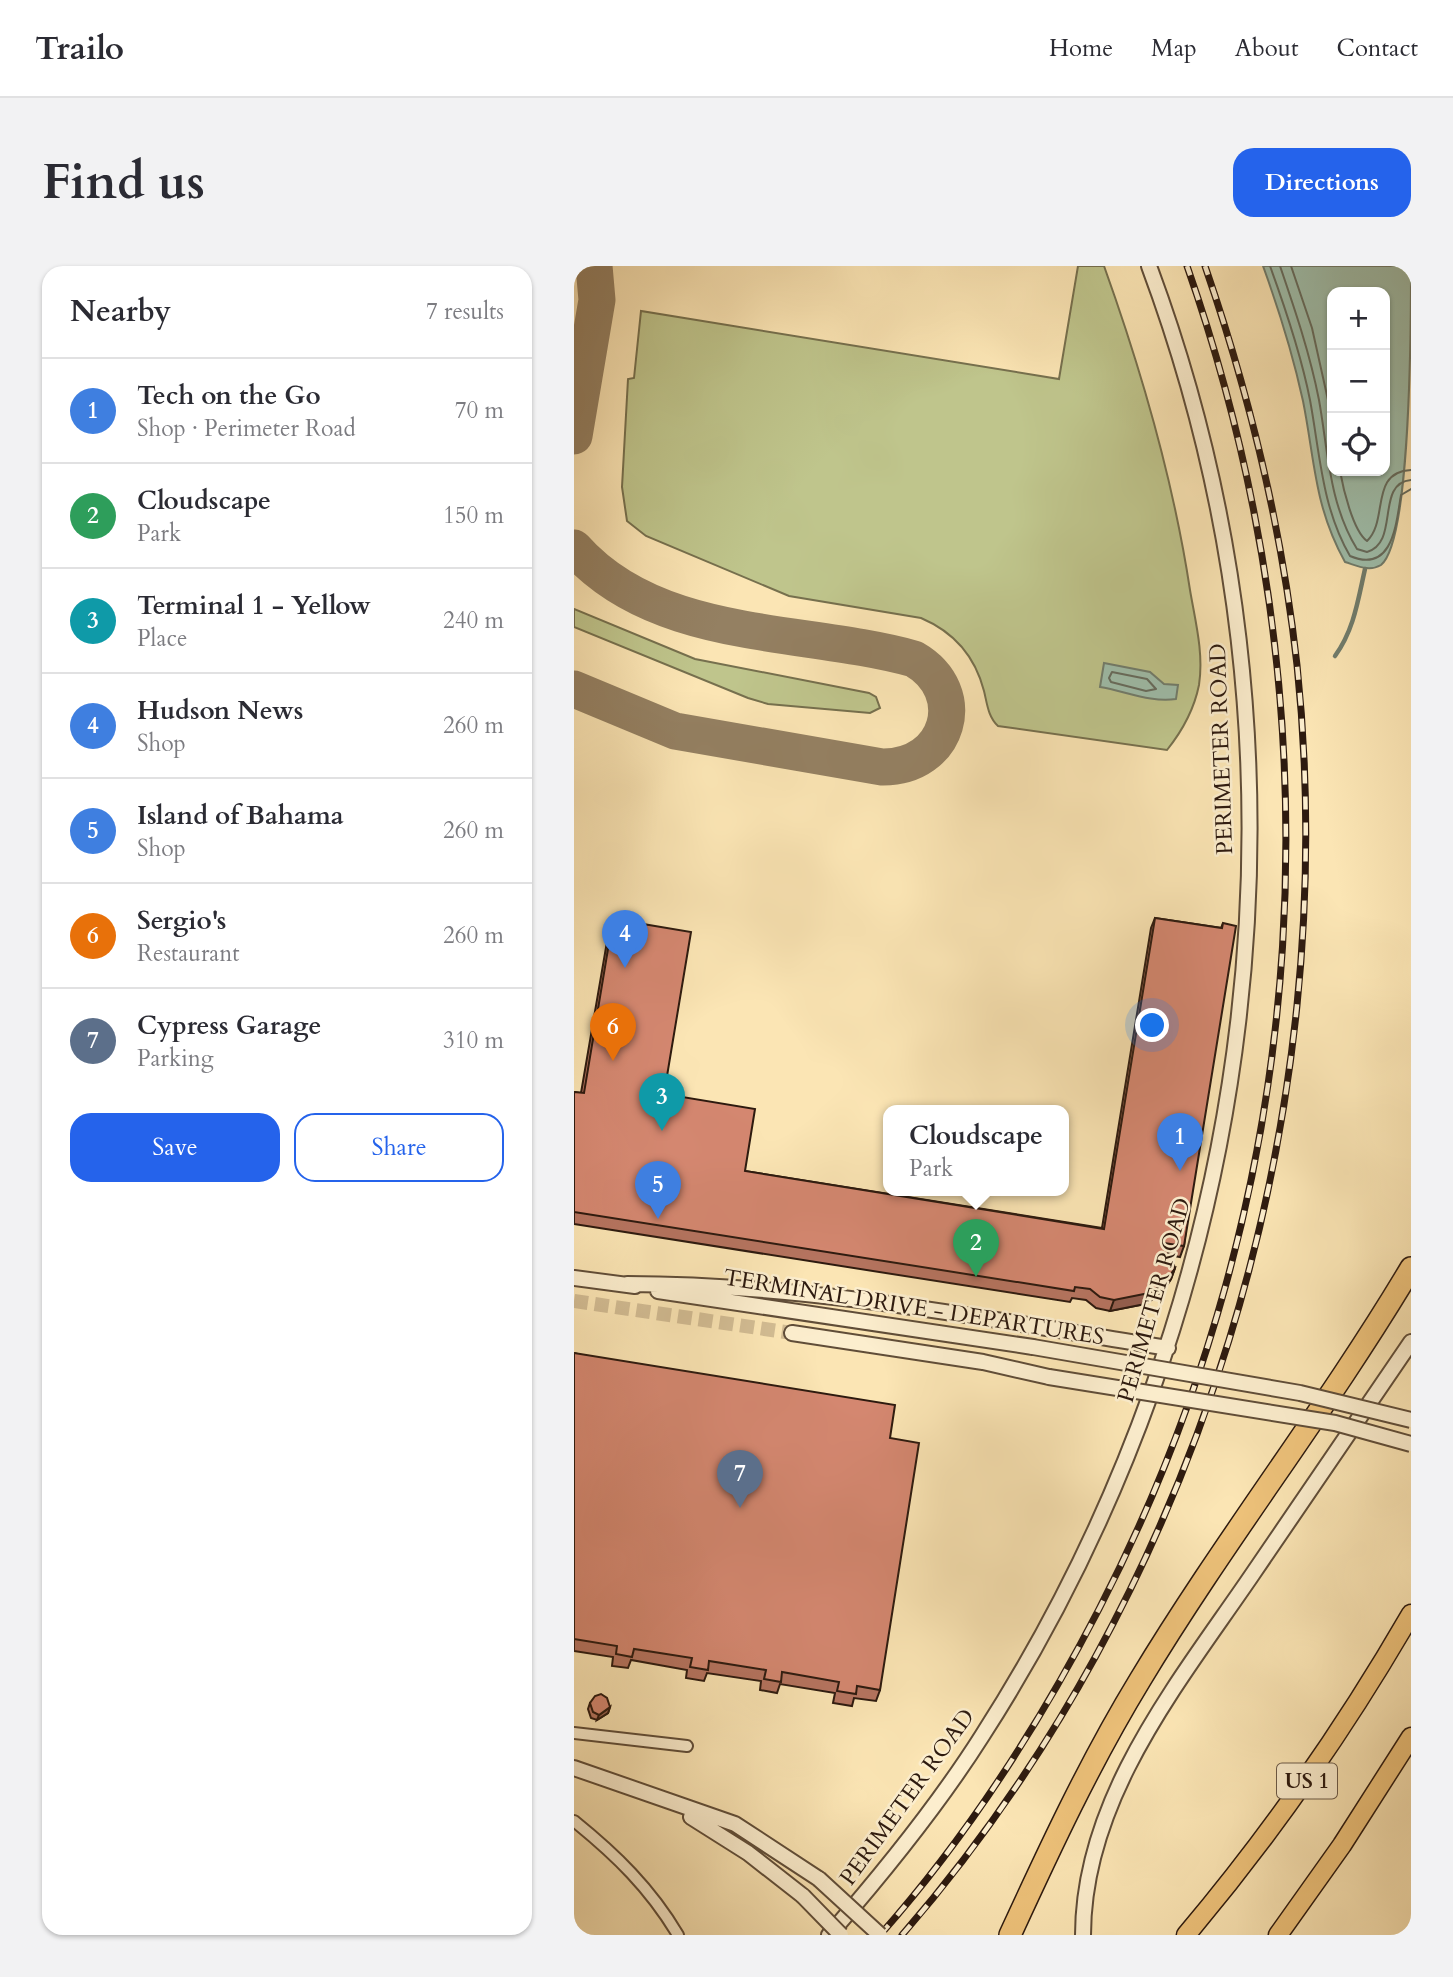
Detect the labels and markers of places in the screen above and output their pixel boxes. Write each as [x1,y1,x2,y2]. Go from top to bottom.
pin: 4 [602,910,648,968]
pin: 6 [590,1003,636,1061]
pin: 3 [639,1073,685,1131]
pin: 1 [1157,1113,1203,1171]
pin: 5 [635,1161,681,1219]
pin: 2 [953,1219,999,1277]
pin: 7 [717,1450,763,1508]

